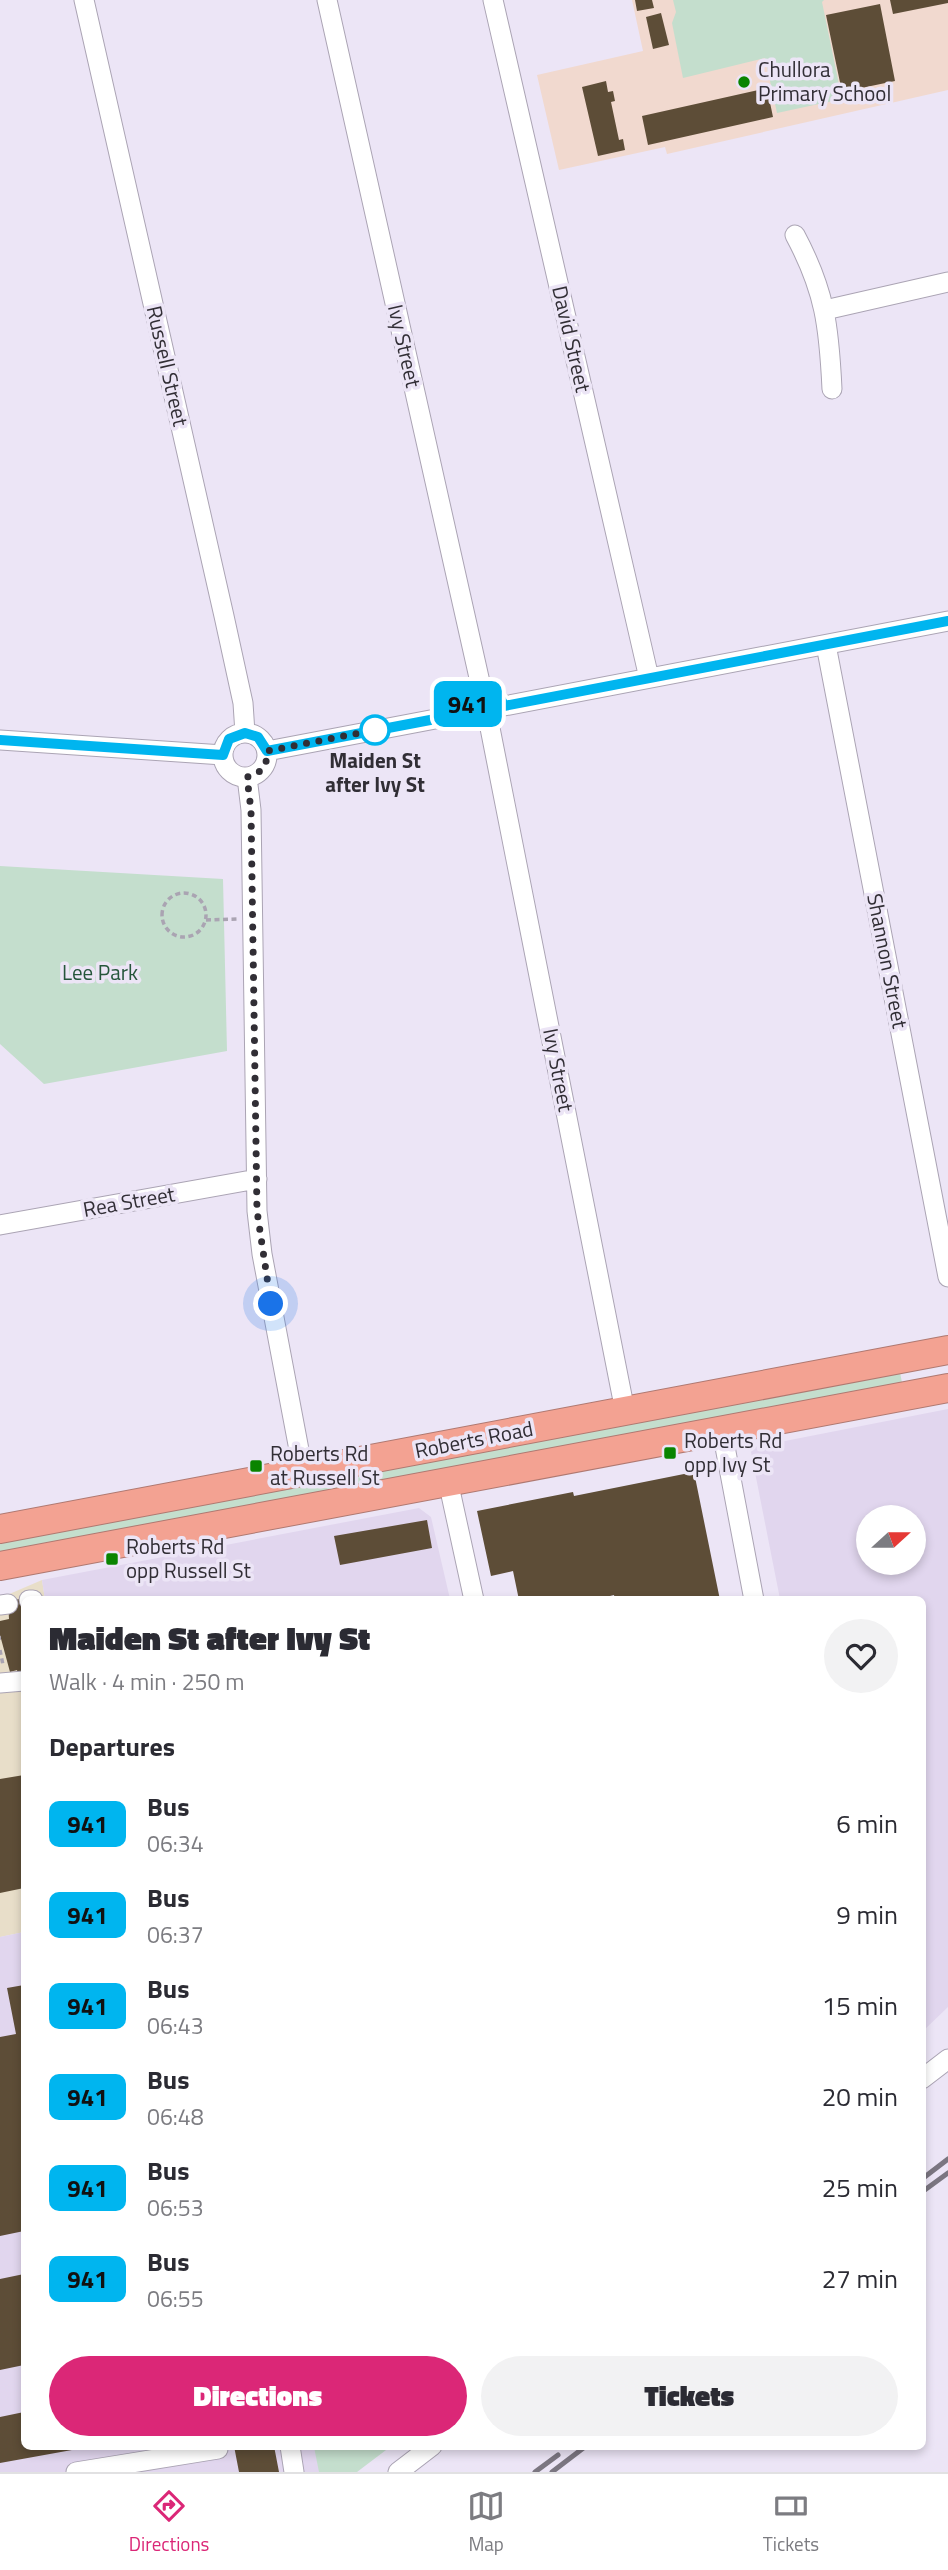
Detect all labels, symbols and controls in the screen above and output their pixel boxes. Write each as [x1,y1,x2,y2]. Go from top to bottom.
place label: Chullora Primary School [758,53,891,109]
marker: Chullora Primary School [736,74,752,90]
street label: David Street [544,282,600,396]
street label: Ivy Street [380,301,430,391]
street label: Russell Street [139,302,197,430]
line badge: 941 [428,681,508,727]
text: 941 [448,686,488,722]
marker: Maiden St after Ivy St [360,715,390,745]
place label: Maiden St after Ivy St [325,744,425,800]
street label: Shannon Street [859,891,917,1032]
park label: Lee Park [62,956,138,988]
street label: Ivy Street [535,1025,583,1115]
street label: Rea Street [80,1177,178,1225]
your location [253,1286,288,1321]
street label: Roberts Road [412,1412,536,1466]
place label: Roberts Rd opp Ivy St [684,1424,782,1480]
place label: Roberts Rd at Russell St [270,1437,380,1493]
marker: Roberts Rd opp Ivy St [662,1445,678,1461]
marker: Roberts Rd at Russell St [248,1458,264,1474]
north arrow [856,1505,926,1575]
map controls [856,1505,926,1575]
place label: Roberts Rd opp Russell St [126,1530,252,1586]
marker: Roberts Rd opp Russell St [104,1551,120,1567]
text: Maiden St after Ivy St [49,1613,370,1663]
button: heart [824,1619,898,1693]
text: Walk · 4 min · 250 m [49,1664,245,1699]
text: Departures [49,1727,175,1766]
text: Bus [147,1787,189,1826]
text: 6 min [836,1804,898,1843]
text: 941 [67,1806,108,1842]
text: 06:34 [147,1826,204,1861]
text: Bus [147,1878,189,1917]
text: 9 min [836,1895,898,1934]
text: 941 [67,1897,108,1933]
text: 06:37 [147,1917,204,1952]
text: Bus [147,1969,189,2008]
text: 15 min [822,1986,898,2025]
text: 941 [67,1988,108,2024]
text: 06:43 [147,2008,204,2043]
text: Bus [147,2060,189,2099]
text: 20 min [822,2077,898,2116]
text: 941 [67,2079,108,2115]
text: 06:48 [147,2099,204,2134]
text: Bus [147,2151,189,2190]
text: 25 min [822,2168,898,2207]
text: 941 [67,2170,108,2206]
text: 06:53 [147,2190,204,2225]
text: Bus [147,2242,189,2281]
text: 27 min [822,2259,898,2298]
text: 941 [67,2261,108,2297]
text: 06:55 [147,2281,204,2316]
button: Directions [49,2356,467,2436]
button: Tickets [481,2356,898,2436]
tab: Directions [129,2487,209,2558]
tab: Map [467,2487,505,2558]
tab: Tickets [763,2487,819,2558]

